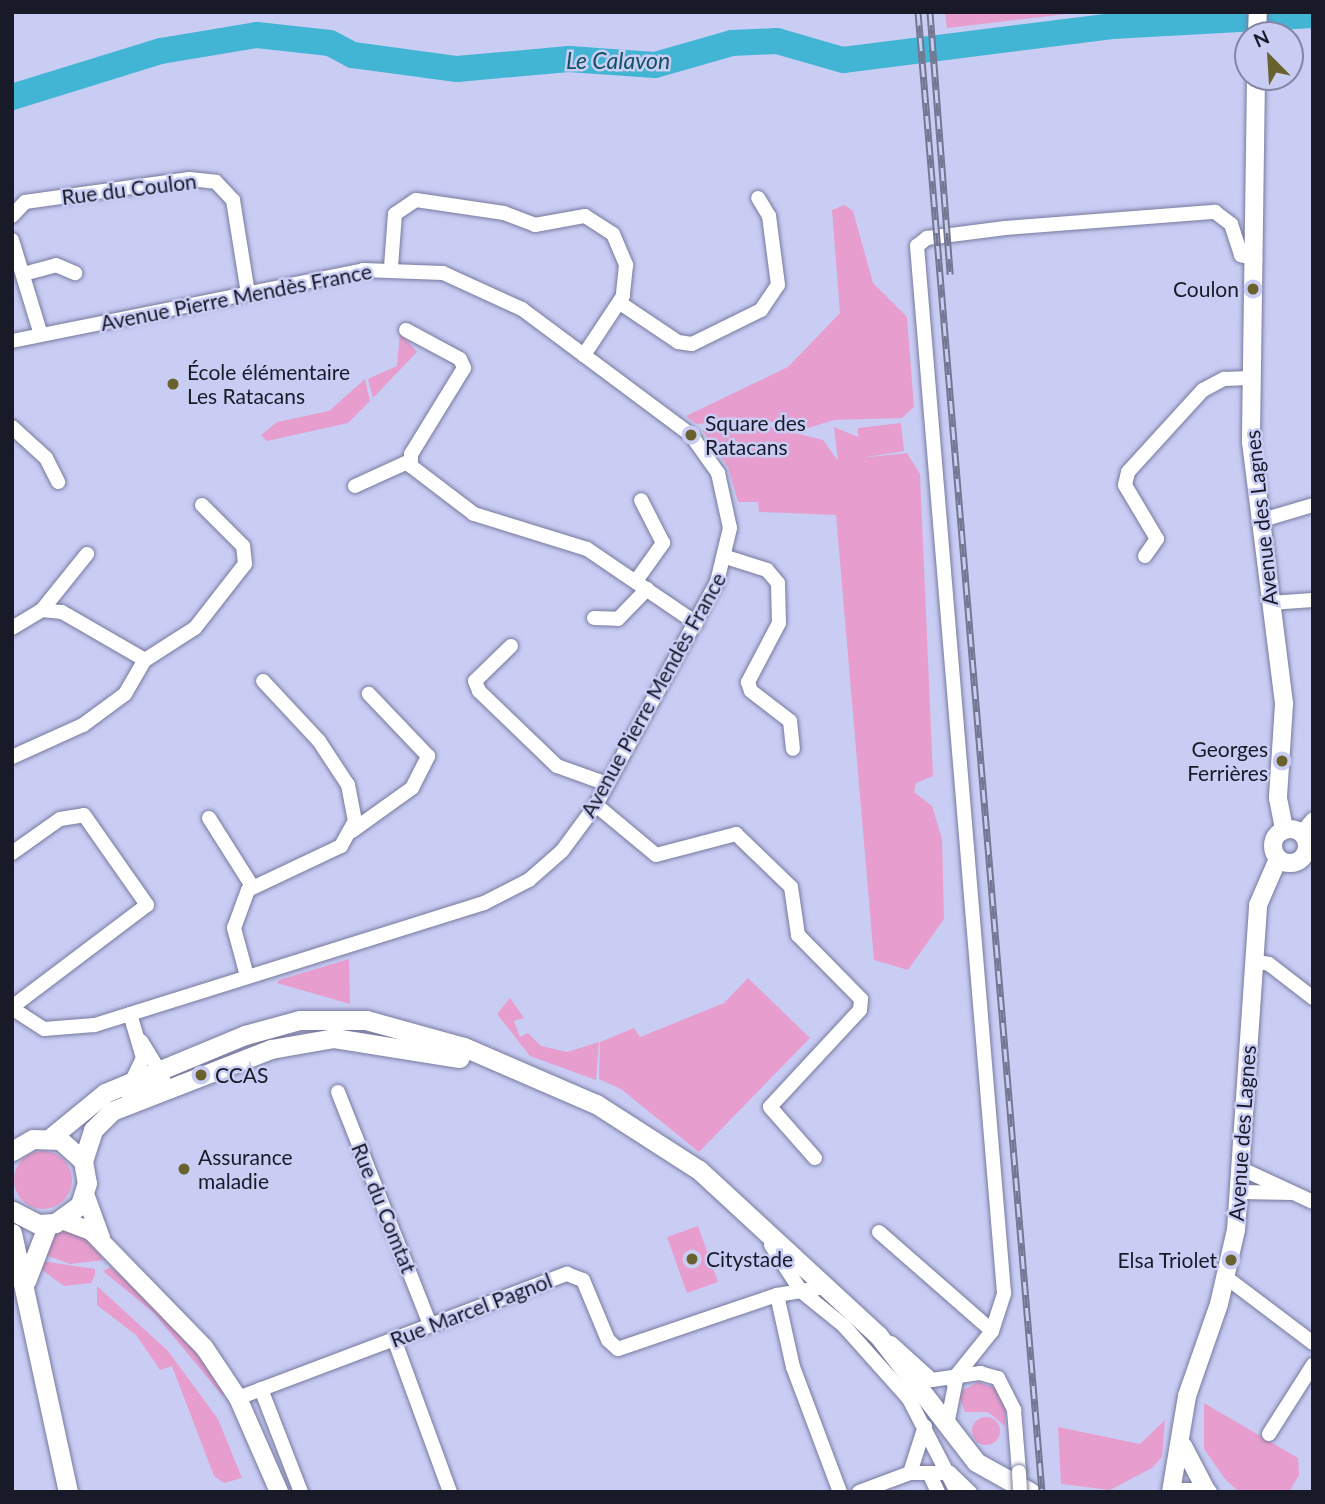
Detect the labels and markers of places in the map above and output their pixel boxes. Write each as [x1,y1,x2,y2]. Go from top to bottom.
place label: Coulon [1173,276,1239,302]
marker: Coulon [1245,281,1261,297]
place label: École élémentaire Les Ratacans [187,359,350,409]
marker: École élémentaire Les Ratacans [165,376,181,392]
place label: Square des Ratacans [705,410,806,460]
marker: Square des Ratacans [683,427,699,443]
place label: Georges Ferrières [1187,736,1268,786]
marker: Georges Ferrières [1274,753,1290,769]
place label: CCAS [215,1062,268,1088]
marker: CCAS [193,1067,209,1083]
place label: Assurance maladie [198,1144,293,1194]
marker: Assurance maladie [176,1161,192,1177]
place label: Citystade [706,1246,793,1272]
place label: Elsa Triolet [1117,1247,1217,1273]
marker: Citystade [684,1251,700,1267]
marker: Elsa Triolet [1223,1252,1239,1268]

